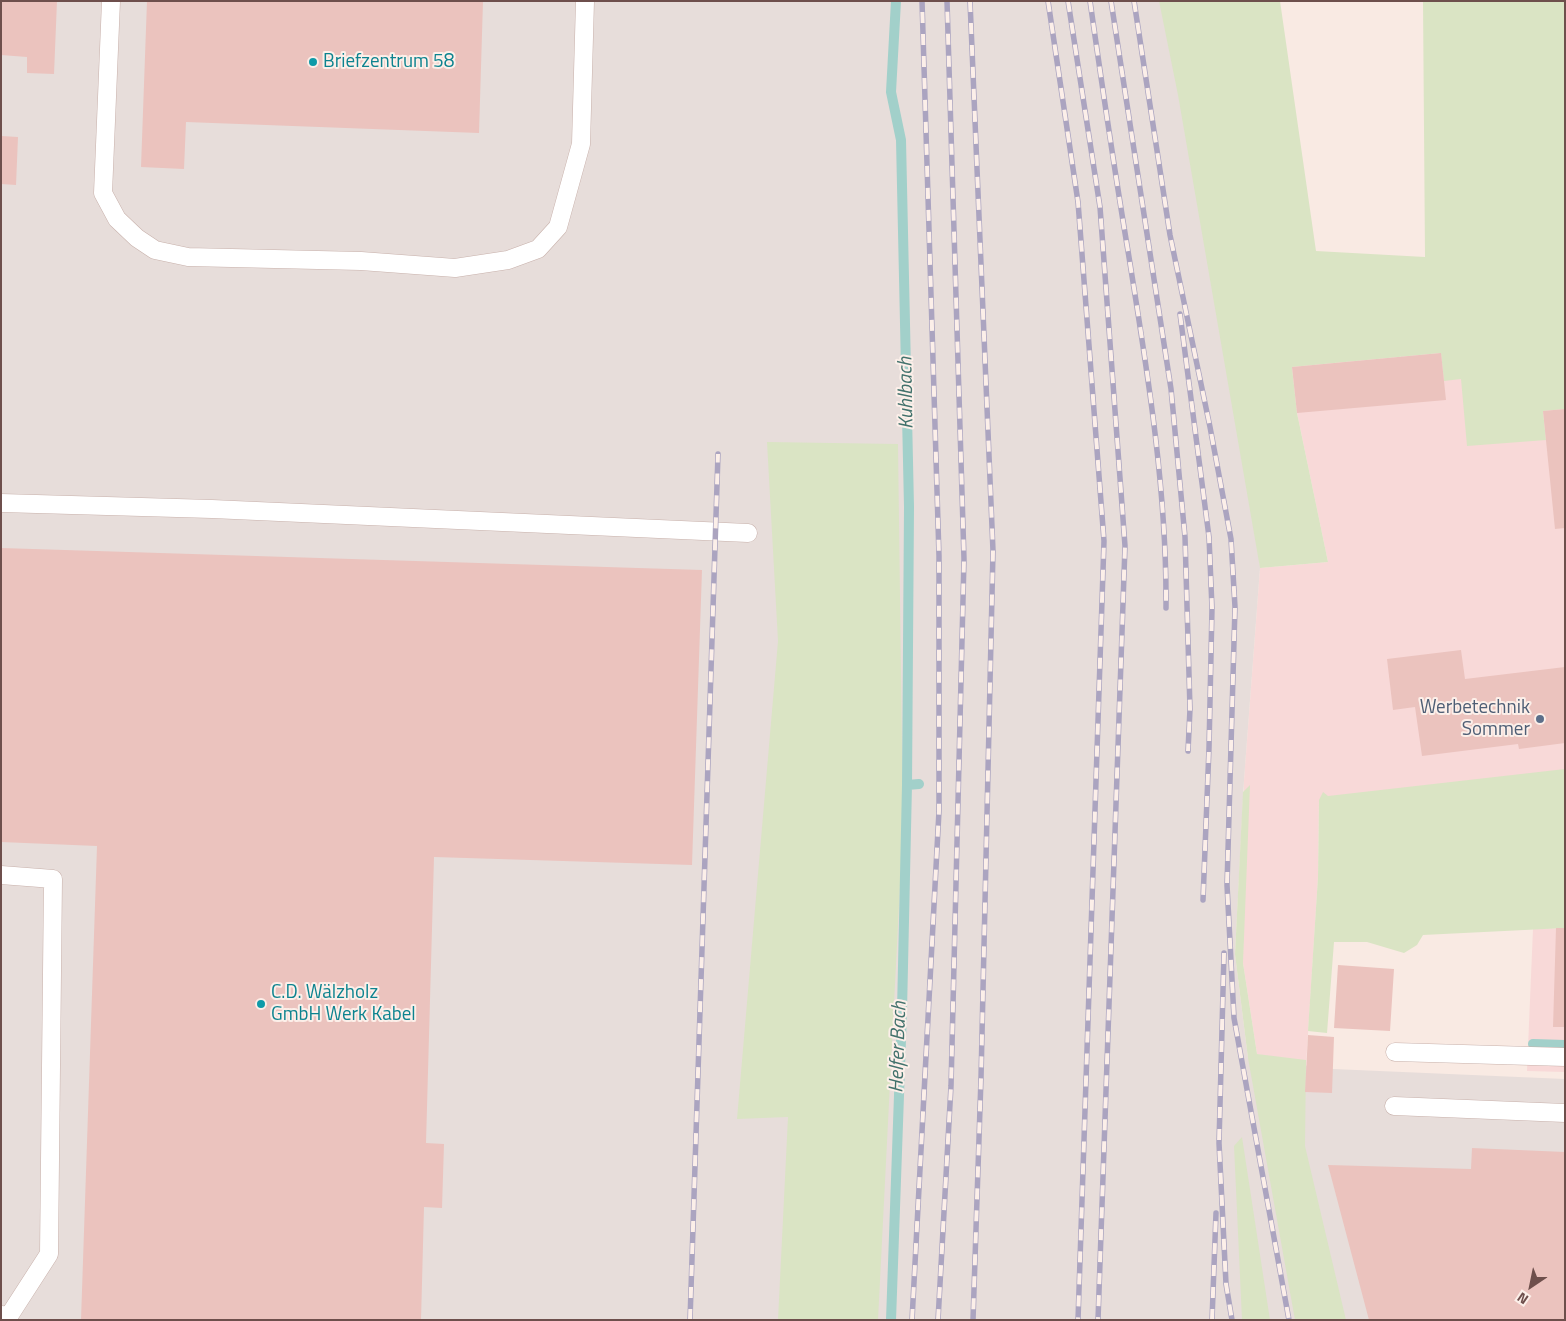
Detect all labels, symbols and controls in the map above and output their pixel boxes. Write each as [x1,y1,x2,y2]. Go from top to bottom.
place label: Briefzentrum 58 [323,51,454,73]
marker: Briefzentrum 58 [307,56,319,68]
water label: Kuhlbach [894,357,920,429]
place label: Werbetechnik Sommer [1420,697,1530,741]
marker: Werbetechnik Sommer [1534,713,1546,725]
place label: C.D. Wälzholz GmbH Werk Kabel [271,982,416,1026]
marker: C.D. Wälzholz GmbH Werk Kabel [255,998,267,1010]
water label: Helfer Bach [885,1001,913,1093]
north arrow [1506,1261,1556,1311]
text: N [1512,1287,1532,1310]

